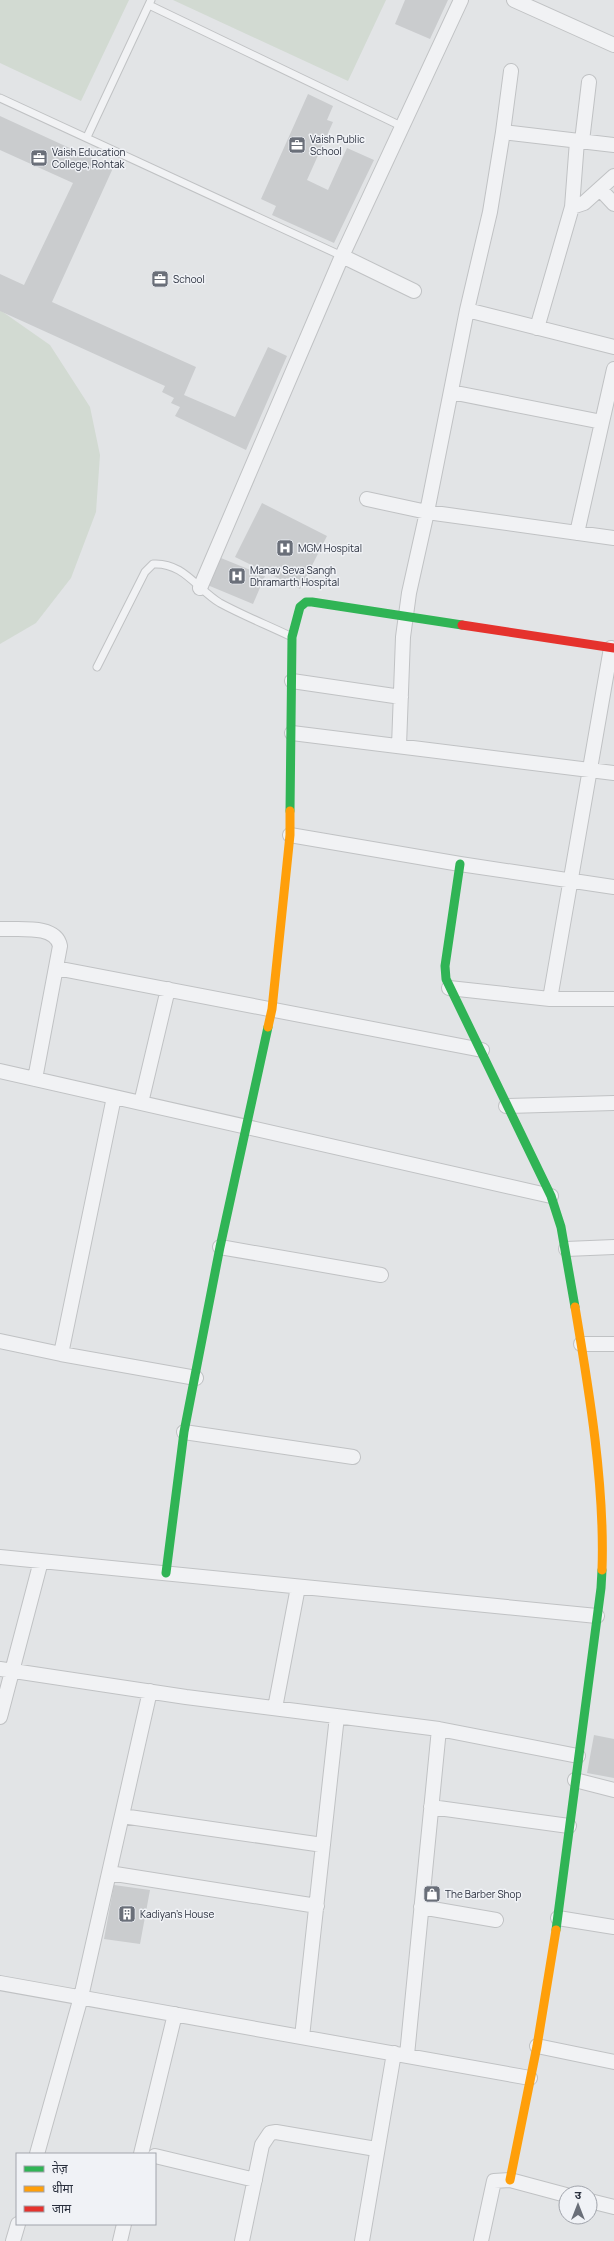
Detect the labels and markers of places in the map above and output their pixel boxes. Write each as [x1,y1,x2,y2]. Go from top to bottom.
place label: Vaish Public School [310,132,365,158]
office icon: Vaish Public School [287,135,307,155]
place label: Vaish Education College, Rohtak [52,145,126,171]
office icon: Vaish Education College, Rohtak [29,148,49,168]
office icon: School [150,269,170,289]
place label: School [173,272,205,286]
hospital icon: MGM Hospital [275,538,295,558]
place label: MGM Hospital [298,541,362,555]
place label: Manav Seva Sangh Dhramarth Hospital [250,563,339,589]
hospital icon: Manav Seva Sangh Dhramarth Hospital [227,566,247,586]
shop icon: The Barber Shop [422,1884,442,1904]
place label: The Barber Shop [445,1887,521,1901]
building icon: Kadiyan's House [117,1904,137,1924]
place label: Kadiyan's House [140,1907,215,1921]

